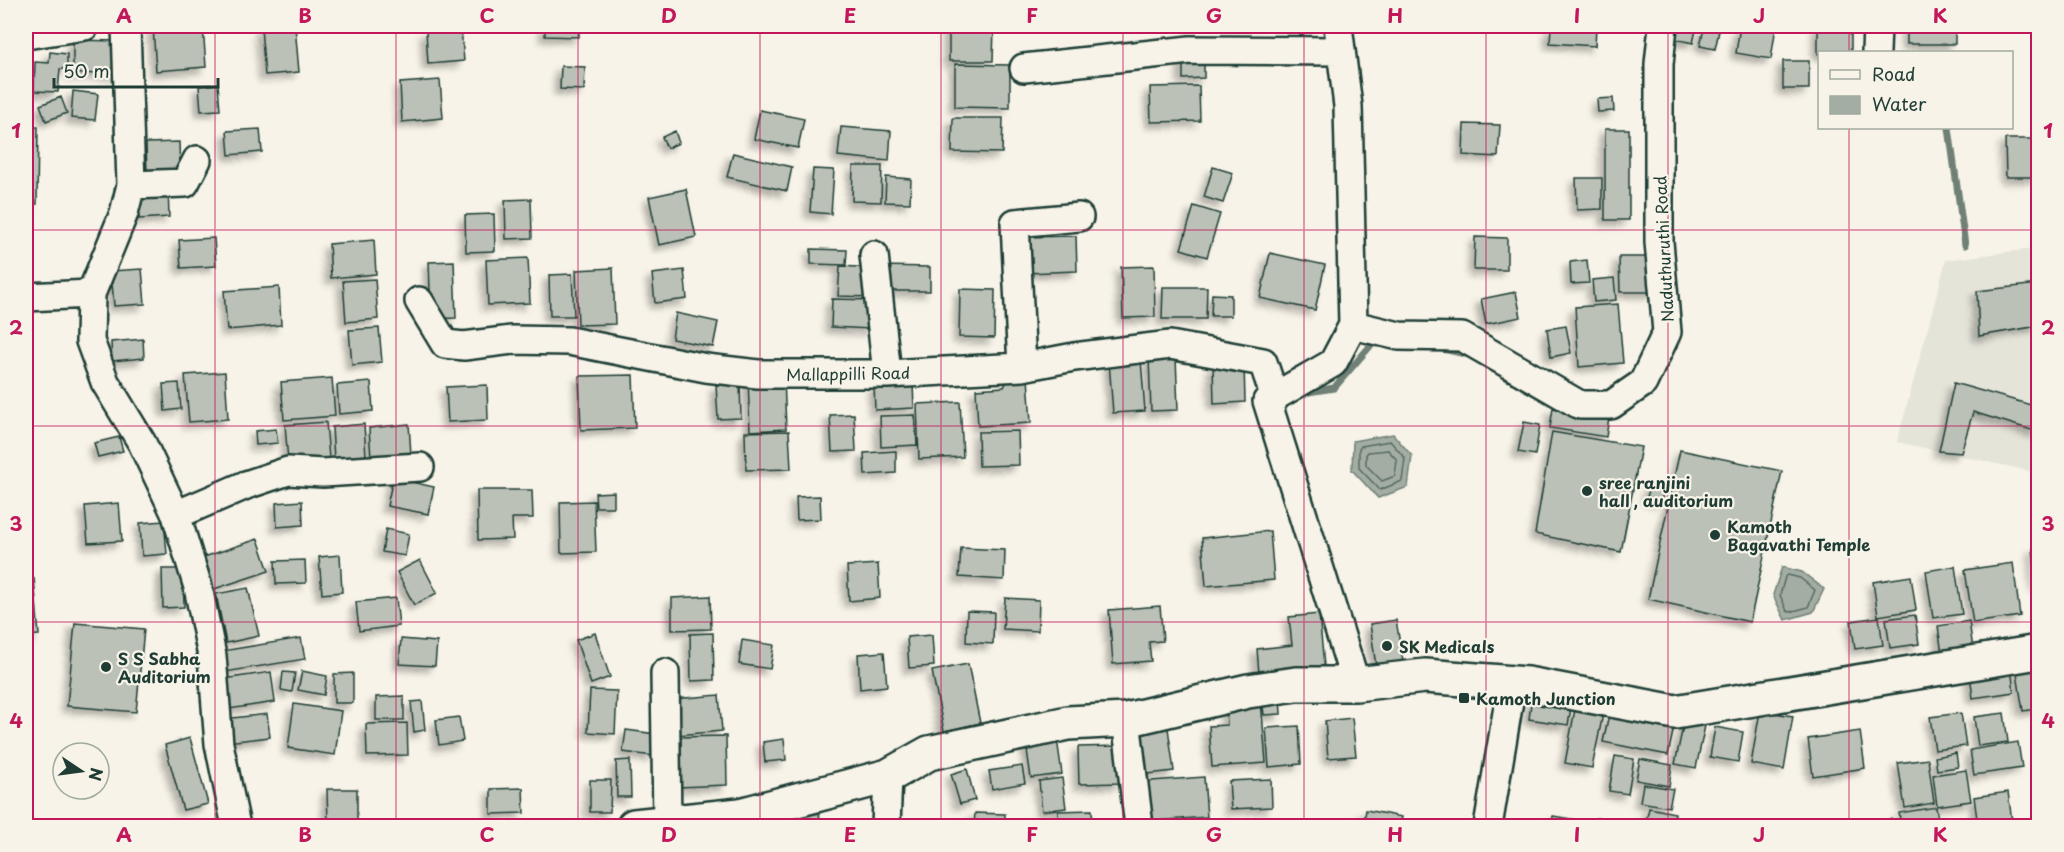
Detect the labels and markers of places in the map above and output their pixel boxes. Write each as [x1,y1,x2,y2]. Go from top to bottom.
place label: sree ranjini hall , auditorium [1599,470,1733,512]
marker: sree ranjini hall , auditorium [1580,484,1594,498]
place label: Kamoth Bagavathi Temple [1727,514,1870,556]
marker: Kamoth Bagavathi Temple [1708,528,1722,542]
place label: SK Medicals [1399,634,1495,658]
marker: SK Medicals [1380,639,1394,653]
place label: S S Sabha Auditorium [118,646,211,688]
marker: S S Sabha Auditorium [99,660,113,674]
place label: Kamoth Junction [1476,686,1616,710]
marker: Kamoth Junction [1457,691,1471,705]

